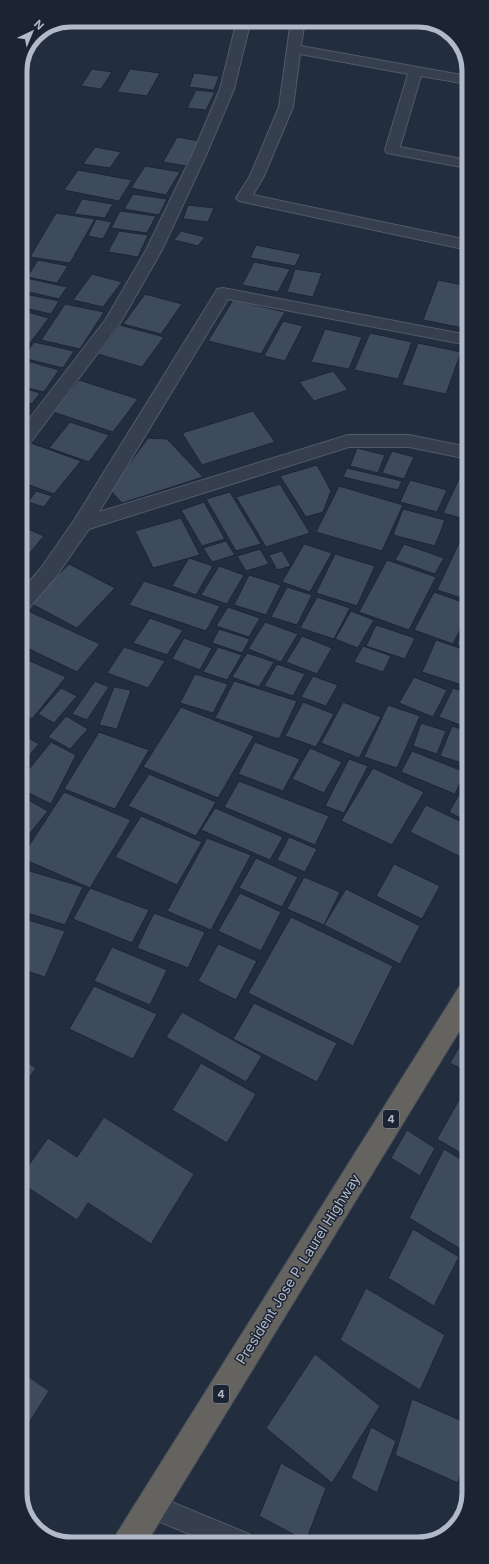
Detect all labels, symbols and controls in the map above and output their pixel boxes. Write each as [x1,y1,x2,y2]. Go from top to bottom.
north arrow [12,12,52,52]
text: N [31,17,47,33]
road number: 4 [383,1110,399,1128]
street label: President Jose P. Laurel Highway [232,1170,363,1367]
road number: 4 [213,1385,229,1403]

